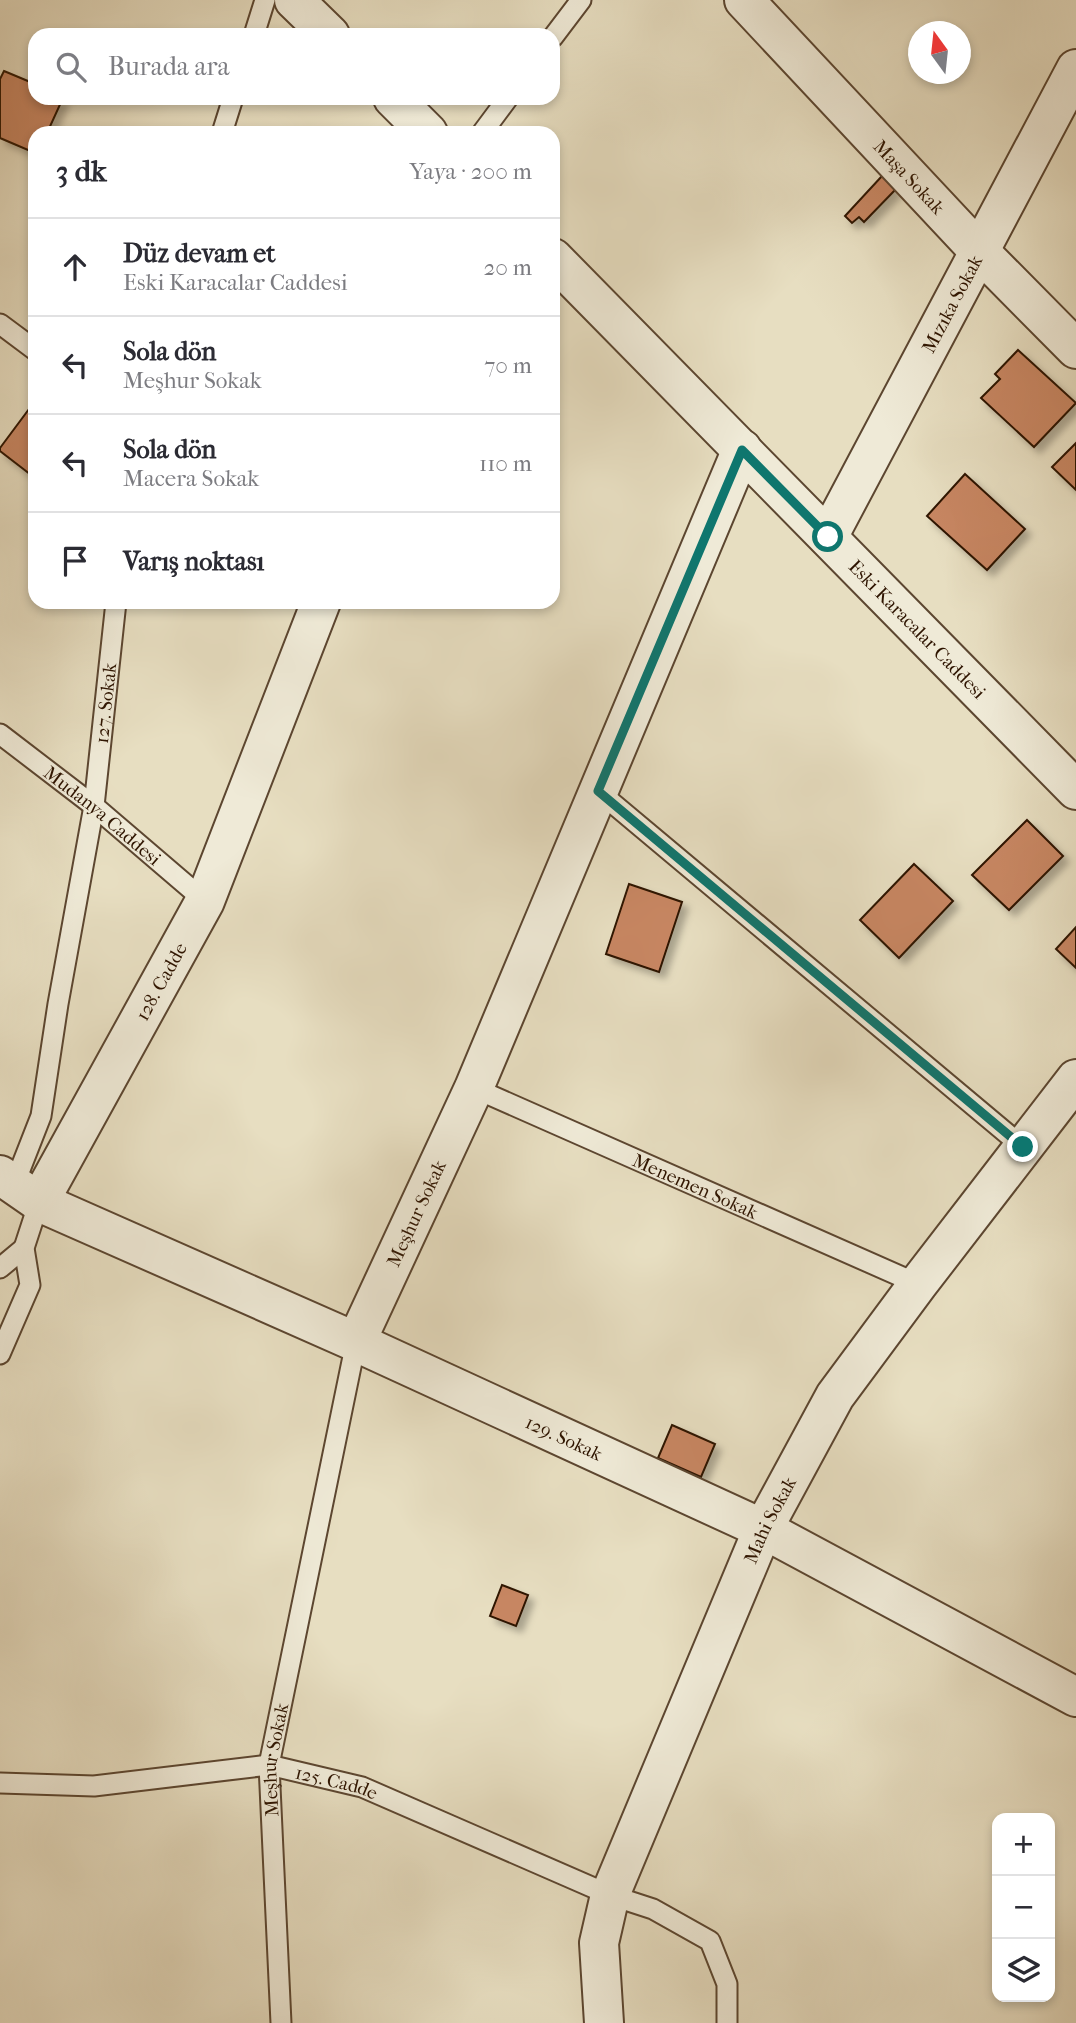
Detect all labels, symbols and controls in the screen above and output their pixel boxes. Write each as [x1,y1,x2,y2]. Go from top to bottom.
north arrow [908,21,971,84]
search box [28,28,560,105]
icon: search [52,48,90,86]
text: Burada ara [108,51,230,82]
street label: Maşa Sokak [869,136,949,219]
text: 3 dk [56,154,107,189]
text: Yaya · 200 m [410,158,532,185]
text: Düz devam et [123,238,276,269]
icon: ahead [56,248,94,286]
street label: Mızıka Sokak [918,251,987,357]
text: 20 m [483,254,532,281]
text: Eski Karacalar Caddesi [123,269,347,296]
text: Sola dön [123,336,216,367]
icon: left [56,346,94,384]
text: 70 m [484,352,532,379]
text: Meşhur Sokak [123,367,262,394]
text: Sola dön [123,434,216,465]
icon: left [56,444,94,482]
text: 110 m [479,450,532,477]
text: Macera Sokak [123,465,259,492]
route start [812,521,843,552]
icon: arrive [56,542,94,580]
text: Varış noktası [123,546,264,577]
street label: Eski Karacalar Caddesi [844,556,990,704]
street label: 127. Sokak [91,662,121,745]
street label: Mudanya Caddesi [39,762,165,871]
street label: 128. Cadde [131,939,192,1025]
route end [1007,1131,1038,1162]
street label: Menemen Sokak [629,1149,761,1224]
street label: Meşhur Sokak [383,1157,451,1270]
street label: 129. Sokak [522,1411,606,1466]
street label: Mahi Sokak [740,1473,801,1567]
street label: Meşhur Sokak [259,1701,293,1817]
street label: 125. Cadde [293,1762,381,1804]
map controls [992,1813,1055,2002]
button: + [992,1813,1055,1876]
button: − [992,1876,1055,1939]
button: layers [992,1939,1055,2002]

